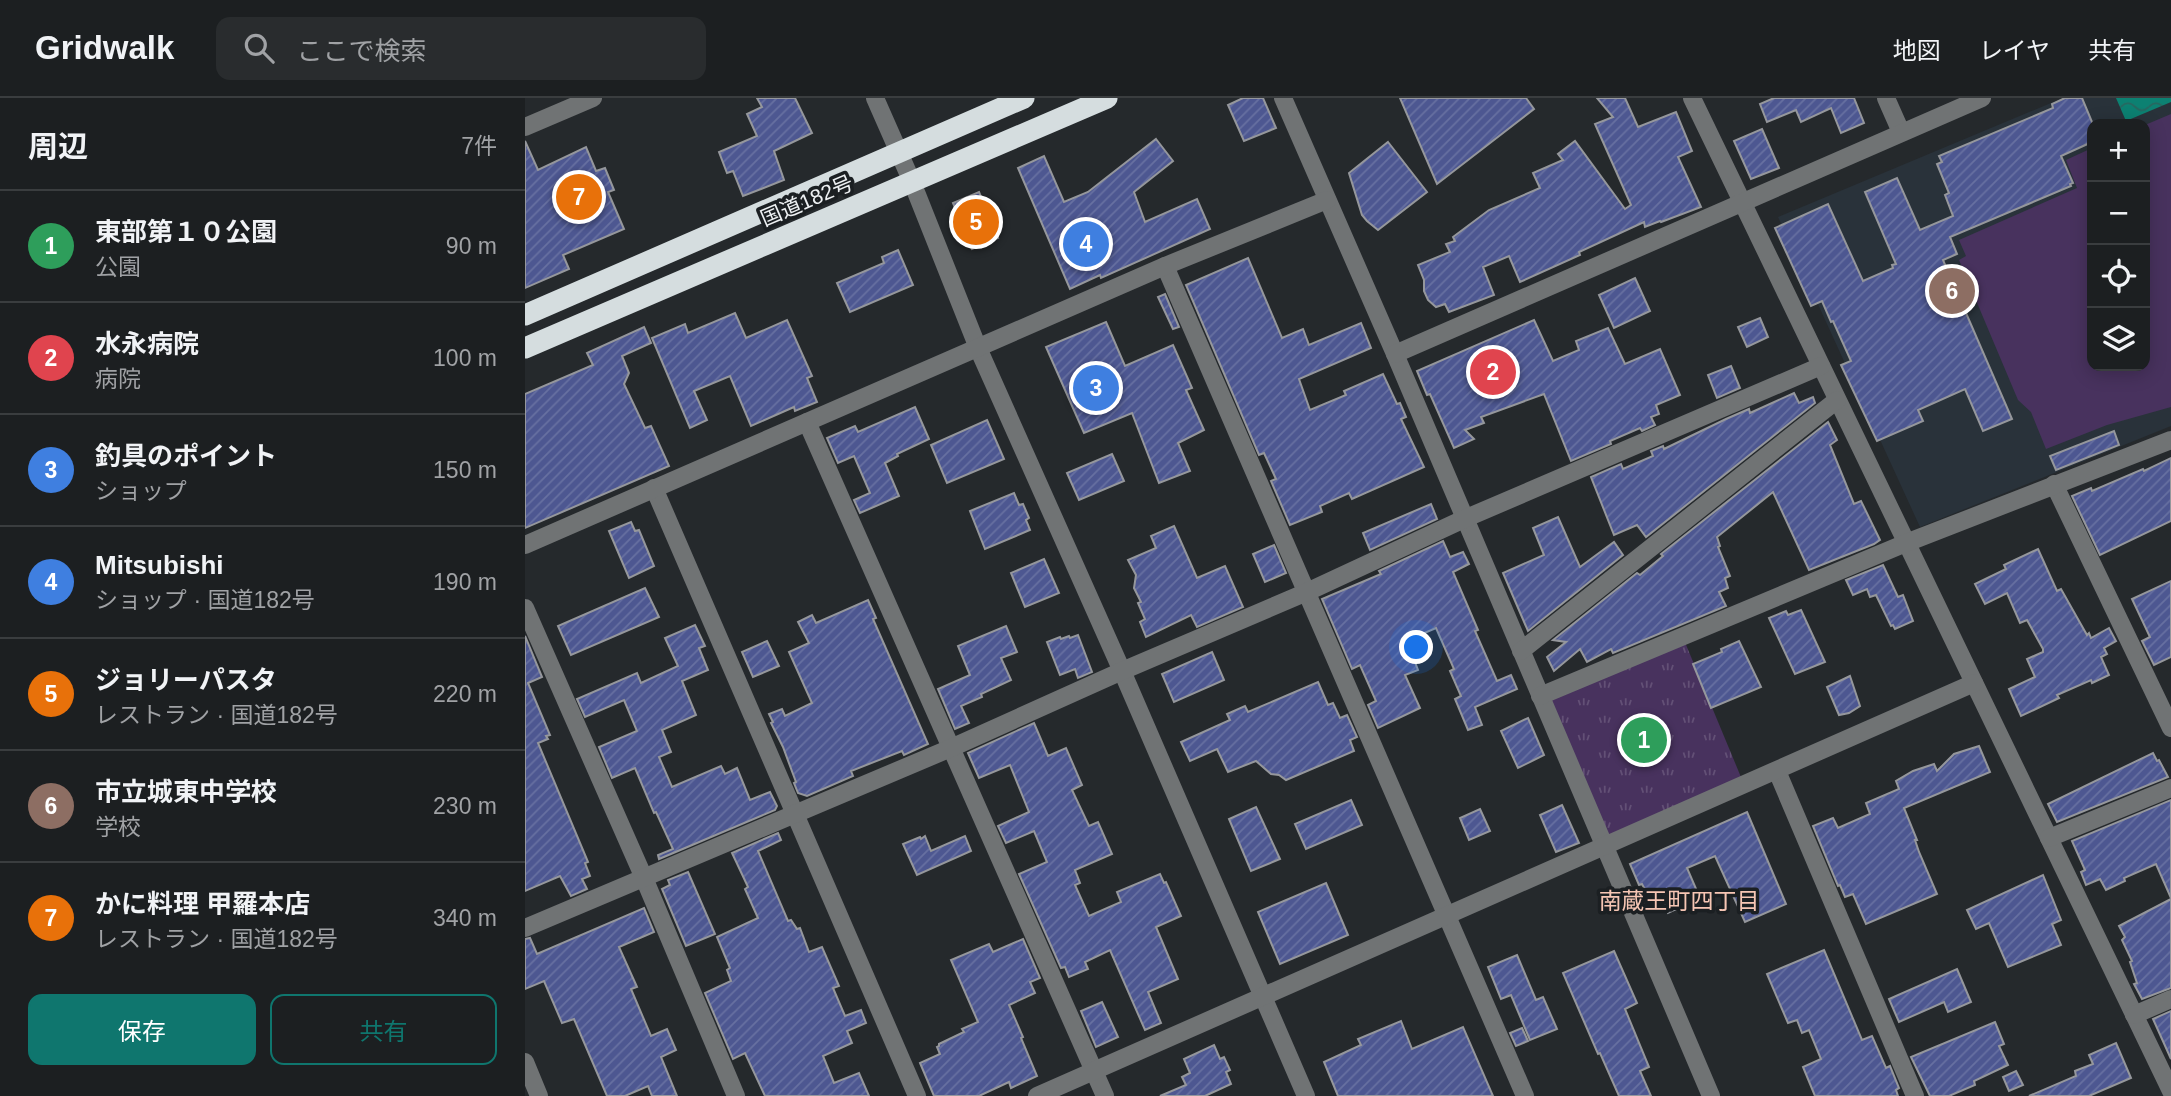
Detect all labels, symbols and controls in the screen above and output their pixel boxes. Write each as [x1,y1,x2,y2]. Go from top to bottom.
search box [216,17,706,80]
text: Gridwalk [35,29,174,66]
icon: search [240,29,278,67]
text: ここで検索 [296,36,426,66]
text: 地図 [1893,37,1941,64]
text: レイヤ [1979,37,2050,64]
text: 共有 [2088,37,2136,64]
map controls [2087,119,2150,371]
button: + [2087,119,2150,182]
text: 周辺 [28,130,88,163]
text: 7件 [461,133,497,159]
pin: 7 [556,171,602,223]
street label: 国道182号 [757,171,856,230]
button: − [2087,182,2150,245]
pin: 5 [953,196,999,248]
text: 東部第１０公園 [95,217,277,247]
pin: 4 [1063,218,1109,270]
text: 1 [45,233,57,259]
text: 90 m [446,233,497,259]
button: locate [2087,245,2150,308]
text: 公園 [95,254,141,280]
pin: 6 [1929,265,1975,317]
button: layers [2087,308,2150,371]
text: 水永病院 [95,329,199,359]
text: 2 [45,345,57,371]
text: 100 m [433,345,497,371]
pin: 2 [1470,346,1516,398]
pin: 3 [1073,362,1119,414]
text: 病院 [95,366,141,392]
text: 釣具のポイント [95,441,277,471]
text: 3 [45,457,57,483]
text: 150 m [433,457,497,483]
text: ショップ [95,478,187,504]
text: Mitsubishi [95,550,224,580]
text: 4 [45,569,57,595]
text: 190 m [433,569,497,595]
text: ショップ · 国道182号 [95,587,315,613]
your location [1399,630,1433,664]
text: ジョリーパスタ [95,665,277,695]
text: 5 [45,681,57,707]
text: 220 m [433,681,497,707]
text: レストラン · 国道182号 [95,702,338,728]
pin: 1 [1621,714,1667,766]
text: 市立城東中学校 [95,777,277,807]
text: 6 [45,793,57,819]
text: 230 m [433,793,497,819]
text: 学校 [95,814,141,840]
district label: 南蔵王町四丁目 [1599,888,1760,914]
text: かに料理 甲羅本店 [95,889,310,919]
text: 7 [45,905,57,931]
text: 340 m [433,905,497,931]
text: レストラン · 国道182号 [95,926,338,952]
button: 保存 [28,994,256,1065]
button: 共有 [270,994,497,1065]

